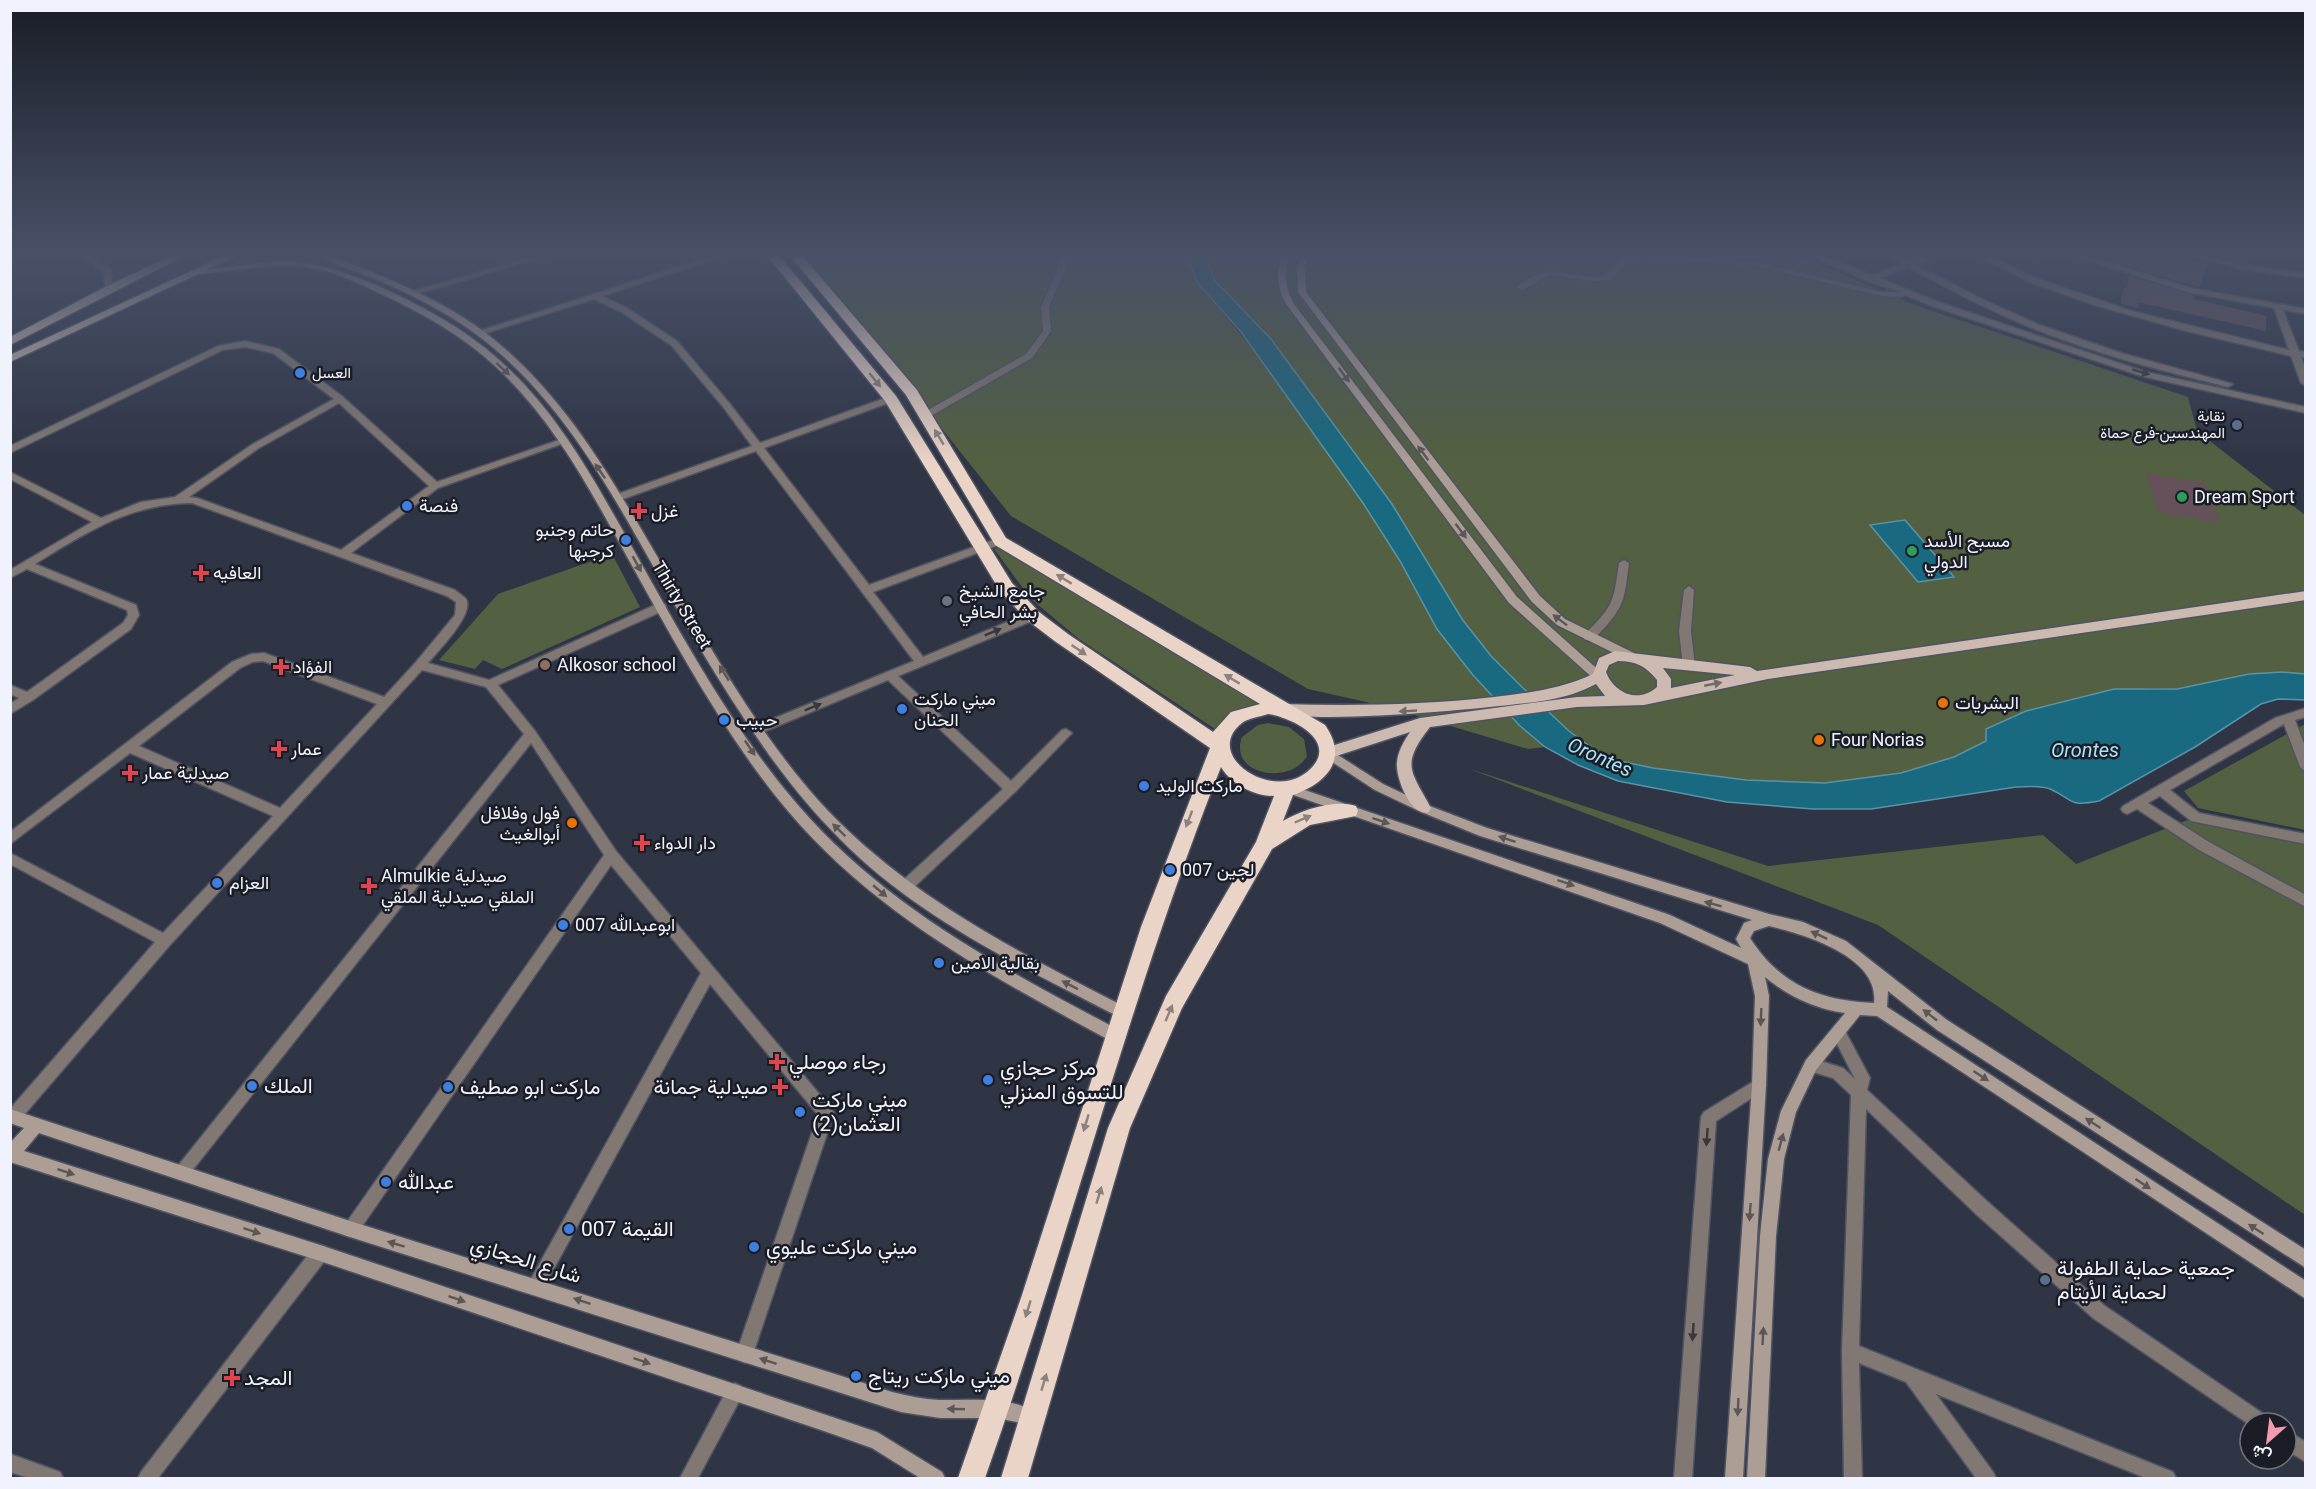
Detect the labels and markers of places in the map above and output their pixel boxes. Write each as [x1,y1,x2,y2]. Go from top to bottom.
place label: العسل [312,364,351,382]
marker: العسل [293,366,307,380]
place label: نقابة المهندسين-فرع حماة [2100,407,2225,444]
marker: نقابة المهندسين-فرع حماة [2230,418,2244,432]
place label: Dream Sport [2194,486,2295,507]
marker: Dream Sport [2175,490,2189,504]
place label: فنصة [419,495,458,516]
marker: فنصة [400,499,414,513]
place label: غزل [651,500,678,522]
marker: غزل [632,504,646,518]
place label: حاتم وجنبو كرجبها [535,519,614,562]
place label: مسبح الأسد الدولي [1924,530,2010,577]
marker: حاتم وجنبو كرجبها [619,533,633,547]
marker: مسبح الأسد الدولي [1905,544,1919,558]
place label: العافيه [213,562,261,583]
marker: العافيه [194,566,208,580]
place label: جامع الشيخ بشر الحافي [959,580,1045,627]
marker: جامع الشيخ بشر الحافي [940,594,954,608]
place label: Alkosor school [557,654,676,675]
place label: الفؤاد [293,656,332,678]
marker: Alkosor school [538,658,552,672]
marker: الفؤاد [274,660,288,674]
place label: ميني ماركت الحنان [914,688,996,730]
place label: البشريات [1955,692,2019,714]
marker: البشريات [1936,696,1950,710]
marker: ميني ماركت الحنان [895,702,909,716]
place label: حبيب [736,709,778,730]
marker: حبيب [717,713,731,727]
place label: Four Norias [1831,729,1924,750]
marker: Four Norias [1812,733,1826,747]
place label: عمار [290,738,322,760]
marker: عمار [272,742,286,756]
place label: صيدلية عمار [141,762,229,784]
marker: صيدلية عمار [123,766,137,780]
place label: ماركت الوليد [1156,775,1243,797]
marker: ماركت الوليد [1137,779,1151,793]
place label: فول وفلافل أبوالغيث [480,802,560,845]
marker: فول وفلافل أبوالغيث [565,816,579,830]
place label: دار الدواء [654,832,716,854]
marker: دار الدواء [635,836,649,850]
place label: لجين 007 [1182,859,1254,881]
marker: لجين 007 [1163,863,1177,877]
place label: Almulkie صيدلية الملقي صيدلية الملقي [381,865,534,912]
place label: العزام [229,872,269,895]
marker: العزام [210,876,224,890]
marker: Almulkie صيدلية الملقي صيدلية الملقي [362,879,376,893]
place label: ابوعبدالله 007 [575,914,675,936]
marker: ابوعبدالله 007 [556,918,570,932]
place label: بقالية الامين [951,952,1040,974]
marker: بقالية الامين [932,956,946,970]
place label: رجاء موصلي [789,1050,886,1079]
marker: رجاء موصلي [770,1055,784,1069]
place label: مركز حجازي للتسوق المنزلي [1000,1056,1123,1109]
marker: مركز حجازي للتسوق المنزلي [981,1073,995,1087]
place label: الملك [264,1074,313,1098]
place label: ماركت ابو صطيف [460,1075,600,1100]
place label: صيدلية جمانة [653,1075,768,1099]
marker: الملك [245,1079,259,1093]
marker: ماركت ابو صطيف [441,1080,455,1094]
marker: صيدلية جمانة [773,1080,787,1094]
place label: ميني ماركت العثمان(2) [812,1088,908,1136]
marker: ميني ماركت العثمان(2) [793,1105,807,1119]
place label: عبدالله [398,1169,454,1194]
marker: عبدالله [379,1175,393,1189]
place label: القيمة 007 [581,1217,674,1241]
marker: القيمة 007 [562,1222,576,1236]
place label: ميني ماركت عليوي [766,1235,917,1264]
marker: ميني ماركت عليوي [747,1240,761,1254]
place label: جمعية حماية الطفولة لحماية الأيتام [2057,1256,2235,1306]
marker: جمعية حماية الطفولة لحماية الأيتام [2038,1273,2052,1287]
place label: ميني ماركت ريتاج [868,1364,1010,1393]
place label: المجد [244,1366,292,1390]
marker: ميني ماركت ريتاج [849,1369,863,1383]
marker: المجد [225,1371,239,1385]

